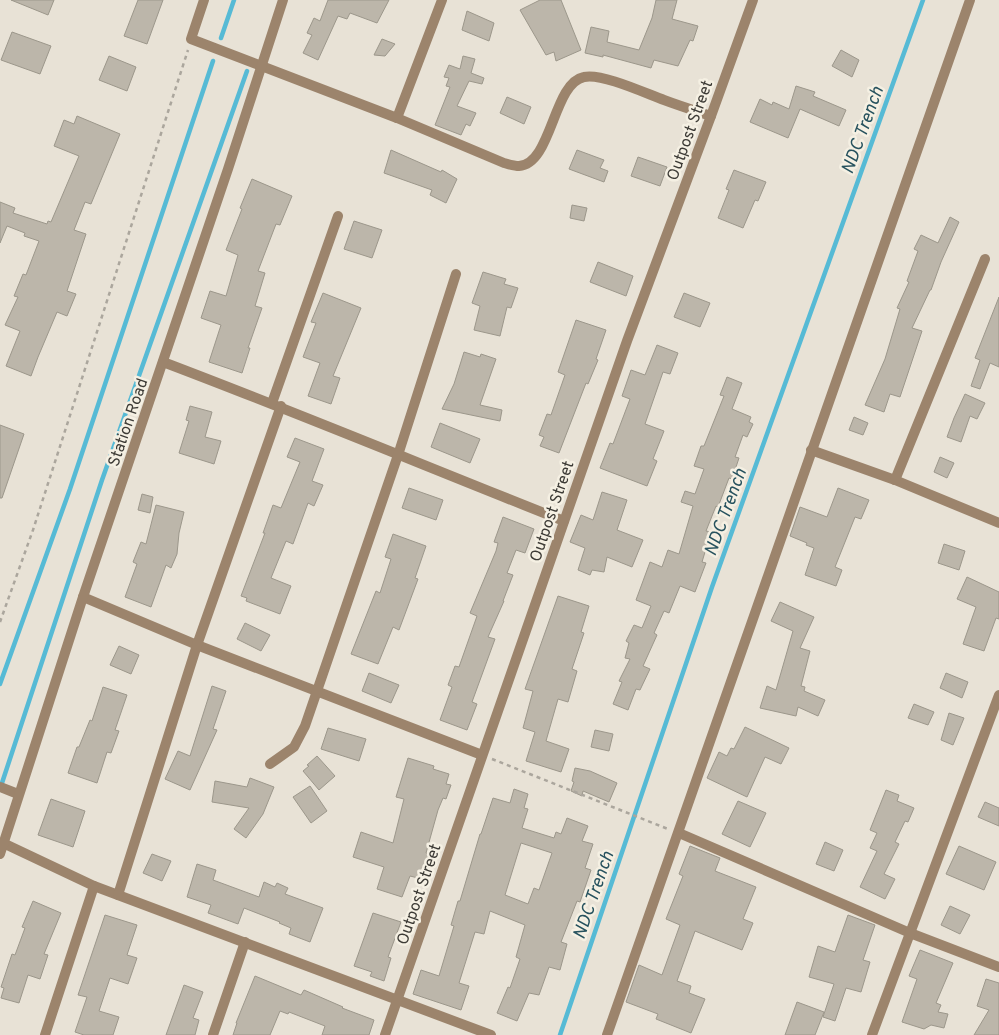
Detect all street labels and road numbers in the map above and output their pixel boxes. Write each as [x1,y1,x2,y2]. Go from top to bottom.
street label: Outpost Street [663,78,718,184]
street label: Station Road [104,376,153,469]
street label: Outpost Street [526,459,579,565]
street label: Outpost Street [393,842,446,948]

